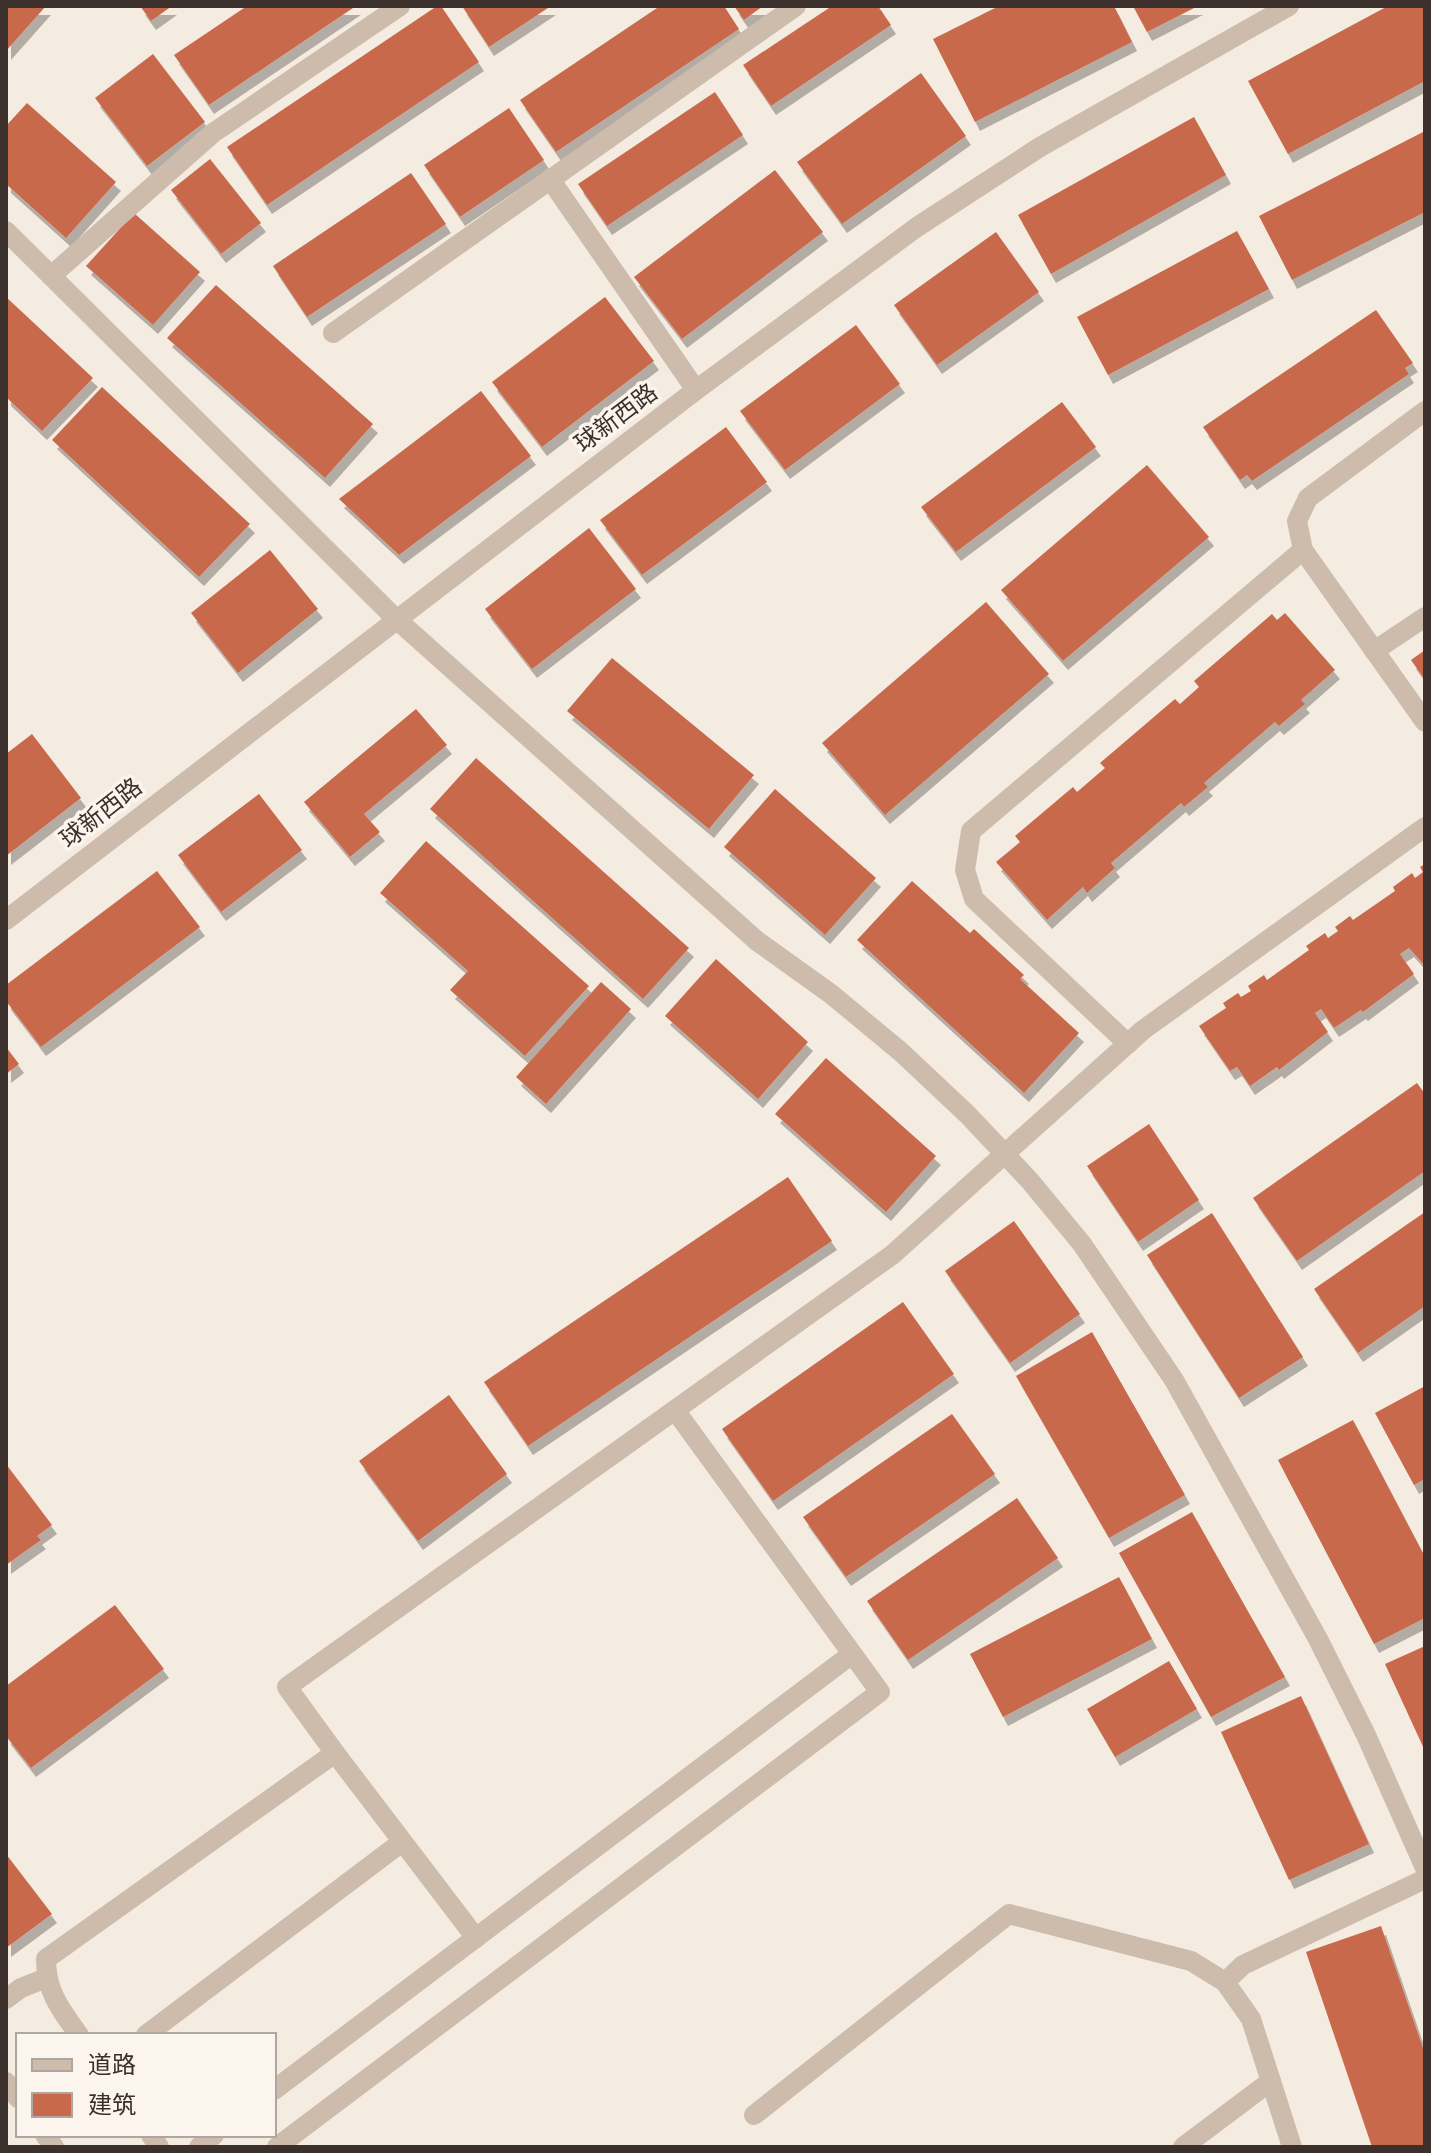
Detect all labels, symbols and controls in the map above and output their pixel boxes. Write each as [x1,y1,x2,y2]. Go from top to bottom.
street label: 球新西路 [570,379,662,457]
street label: 球新西路 [55,773,147,853]
legend [16,2033,276,2137]
text: 道路 [88,2052,136,2078]
text: 建筑 [88,2092,136,2118]

